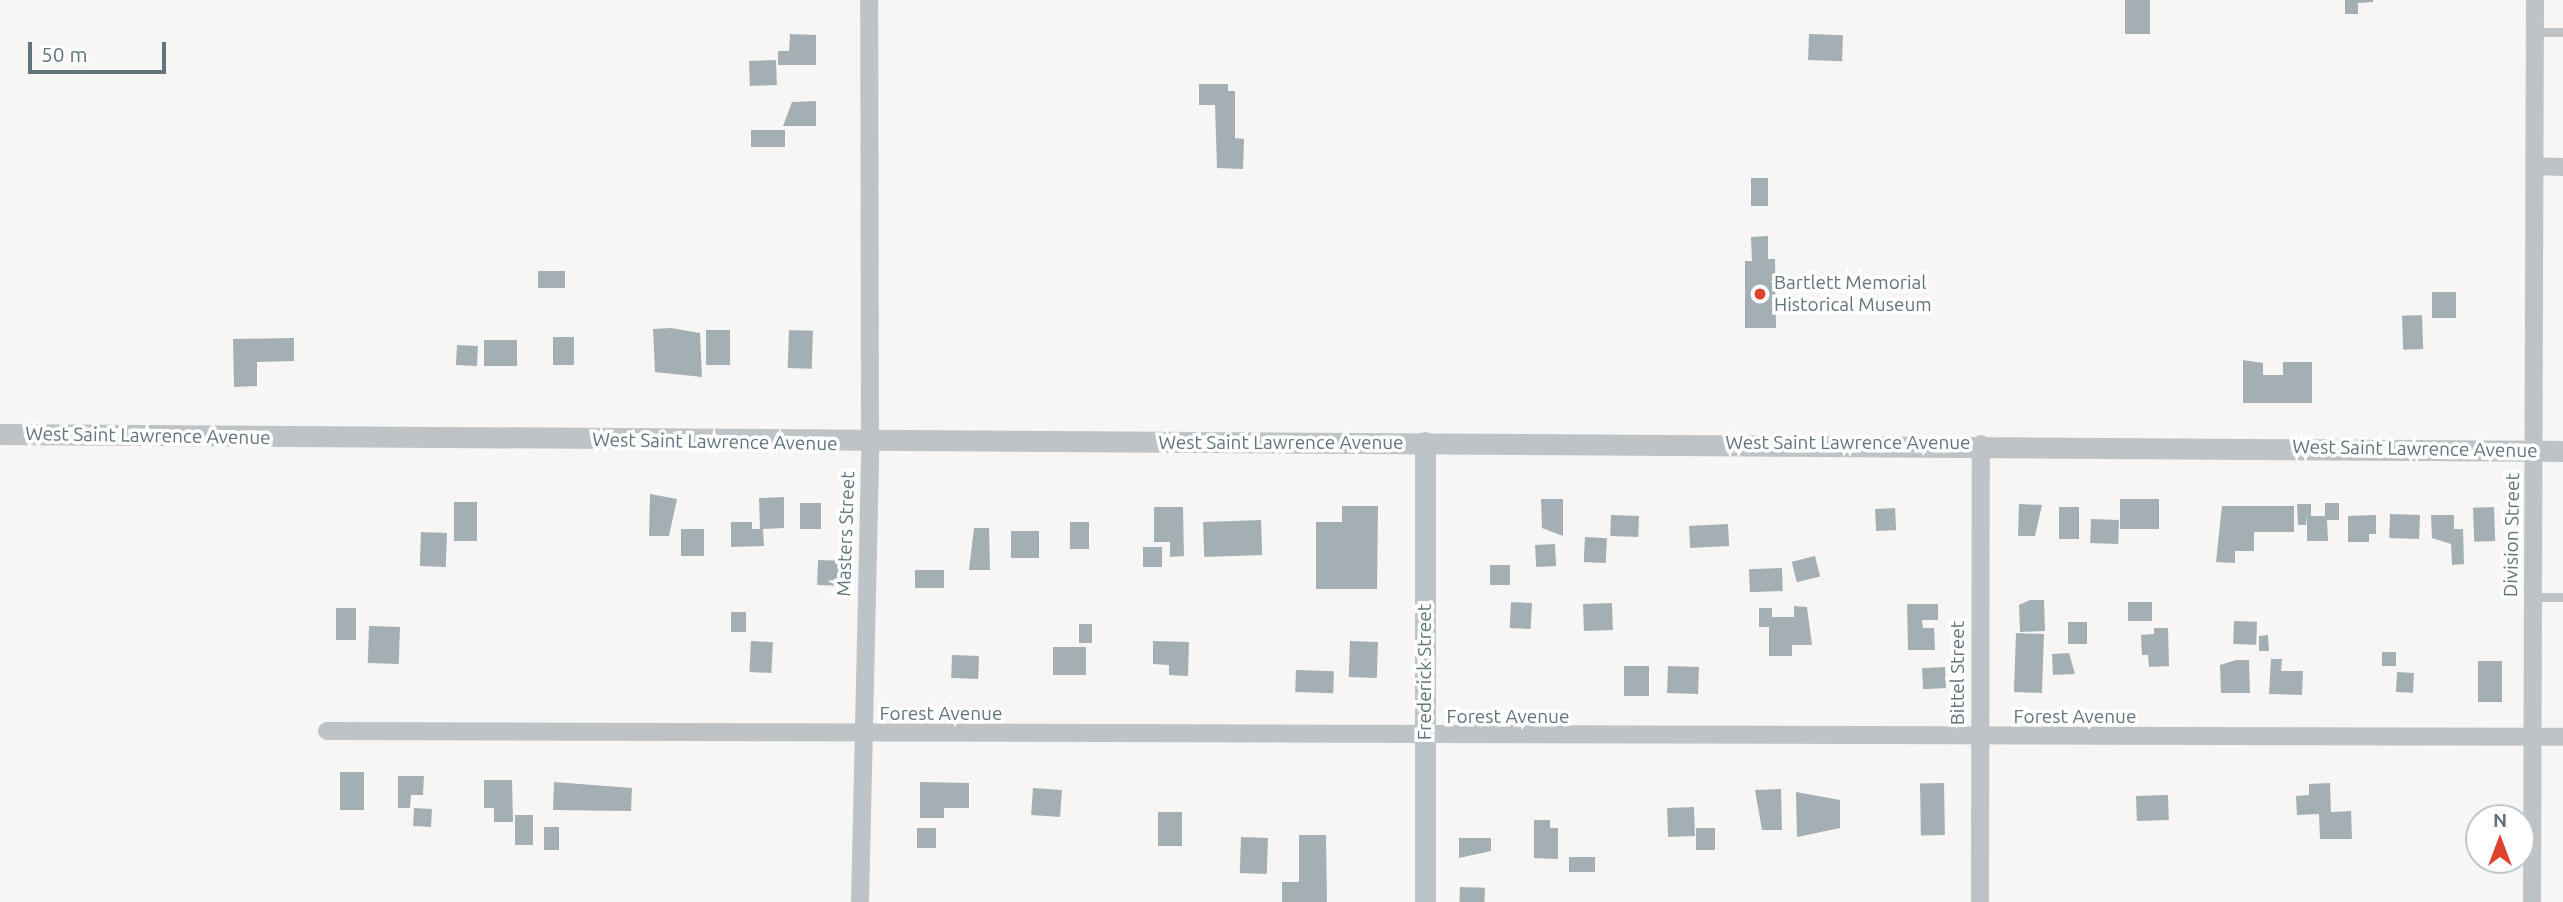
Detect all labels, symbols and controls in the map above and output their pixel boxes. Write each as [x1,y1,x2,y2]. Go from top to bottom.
scale bar [32,28,170,72]
text: 50 m [41,42,88,66]
place label: Bartlett Memorial Historical Museum [1774,272,1932,316]
marker: Bartlett Memorial Historical Museum [1752,286,1768,302]
street label: West Saint Lawrence Avenue [25,422,271,450]
street label: West Saint Lawrence Avenue [592,428,838,456]
street label: West Saint Lawrence Avenue [1158,432,1404,454]
street label: West Saint Lawrence Avenue [1725,432,1971,454]
street label: West Saint Lawrence Avenue [2292,435,2538,463]
street label: Masters Street [832,471,860,597]
street label: Division Street [2500,473,2524,597]
street label: Frederick Street [1414,604,1436,740]
street label: Bittel Street [1947,621,1969,725]
street label: Forest Avenue [880,703,1002,725]
street label: Forest Avenue [1447,706,1569,728]
street label: Forest Avenue [2014,706,2136,728]
north arrow [2465,804,2535,874]
text: N [2493,809,2507,831]

